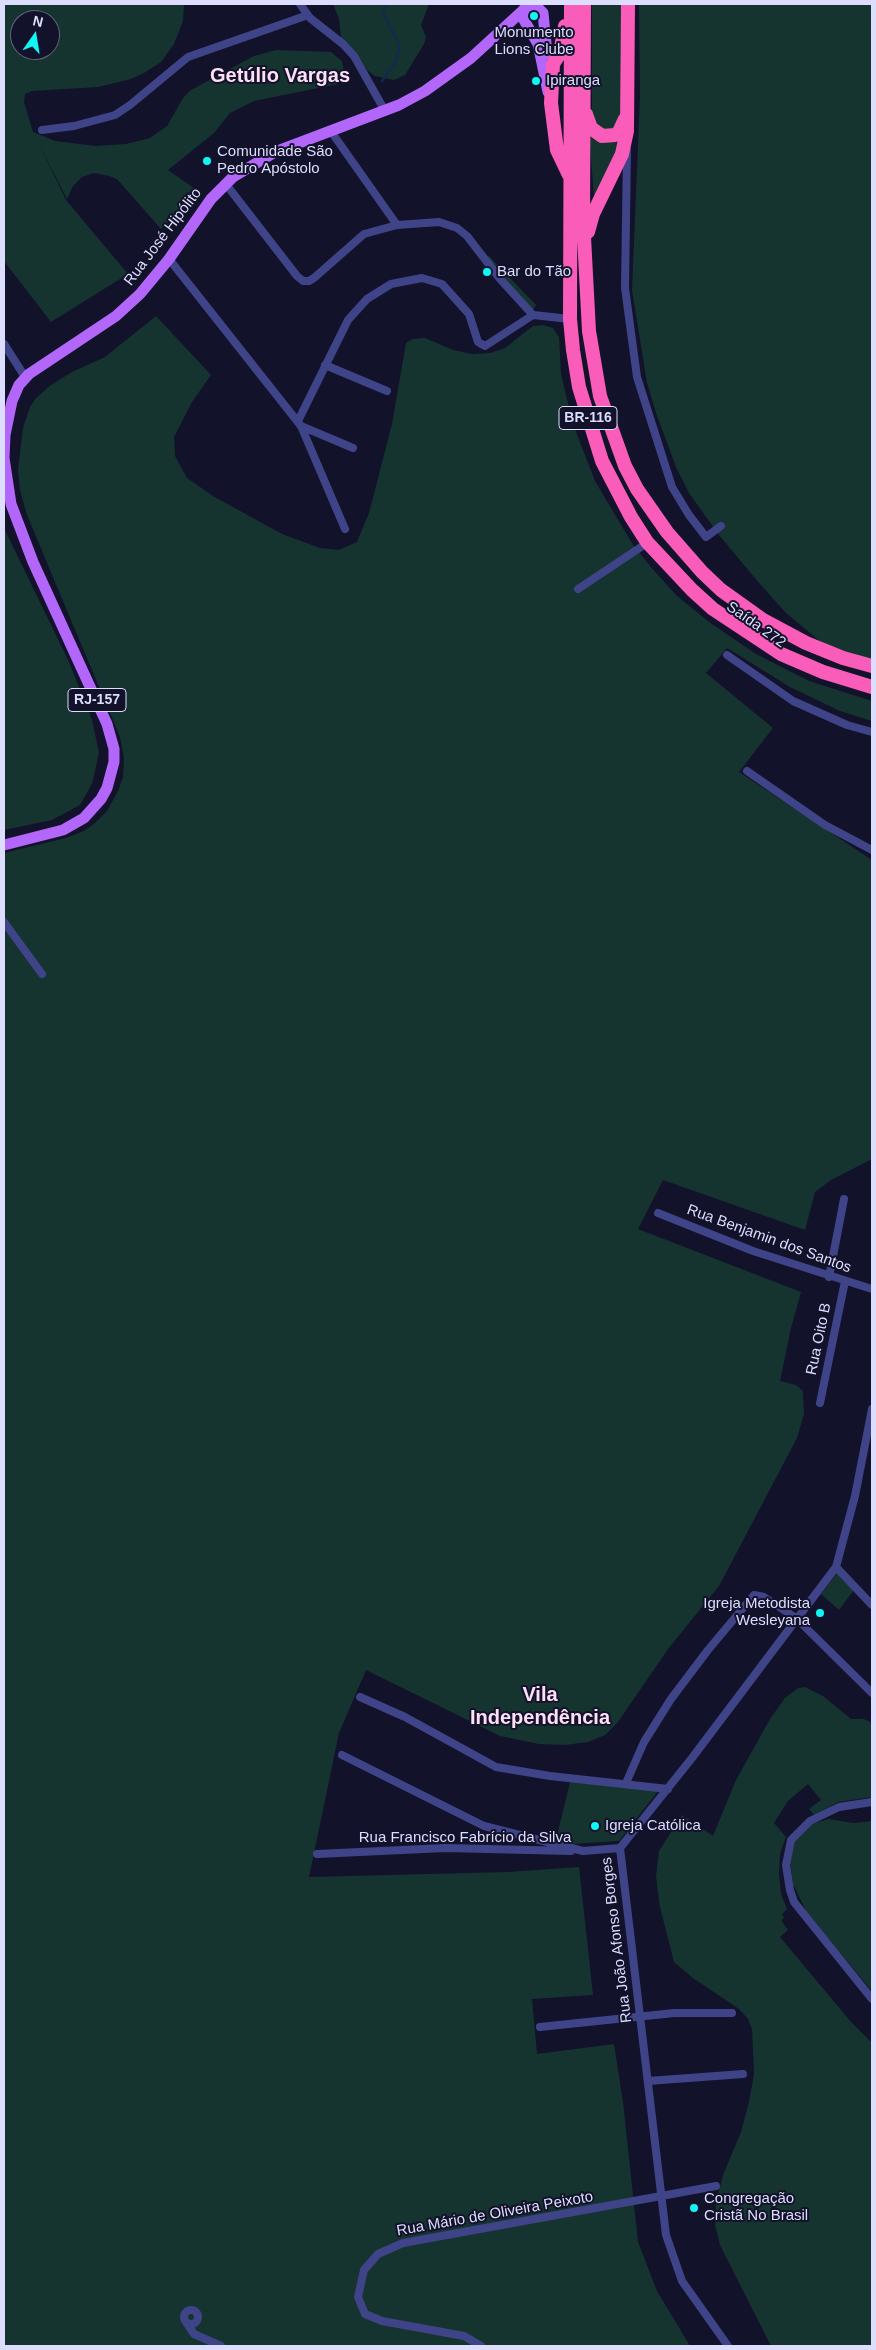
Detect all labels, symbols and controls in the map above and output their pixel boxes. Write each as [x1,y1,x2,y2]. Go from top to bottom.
north arrow [10,10,60,60]
marker: Monumento Lions Clube [528,10,540,22]
text: N [31,12,45,30]
place label: Monumento Lions Clube [494,24,574,59]
district label: Getúlio Vargas [210,64,350,88]
place label: Ipiranga [546,72,600,90]
marker: Ipiranga [530,75,542,87]
place label: Comunidade São Pedro Apóstolo [217,143,333,178]
marker: Comunidade São Pedro Apóstolo [201,155,213,167]
street label: Rua José Hipólito [120,185,206,289]
place label: Bar do Tão [497,263,571,281]
marker: Bar do Tão [481,266,493,278]
road number: BR-116 [559,406,617,429]
street label: Saída 272 [723,598,789,652]
road number: RJ-157 [68,688,126,712]
street label: Rua Benjamin dos Santos [684,1201,854,1277]
street label: Rua Oito B [803,1301,835,1377]
place label: Igreja Metodista Wesleyana [703,1595,810,1630]
marker: Igreja Metodista Wesleyana [814,1607,826,1619]
district label: Vila Independência [470,1683,610,1730]
place label: Igreja Católica [605,1817,701,1835]
marker: Igreja Católica [589,1820,601,1832]
street label: Rua Francisco Fabrício da Silva [359,1829,571,1847]
street label: Rua João Afonso Borges [598,1856,636,2024]
street label: Rua Mário de Oliveira Peixoto [395,2188,595,2240]
place label: Congregação Cristã No Brasil [704,2190,808,2225]
marker: Congregação Cristã No Brasil [688,2202,700,2214]

